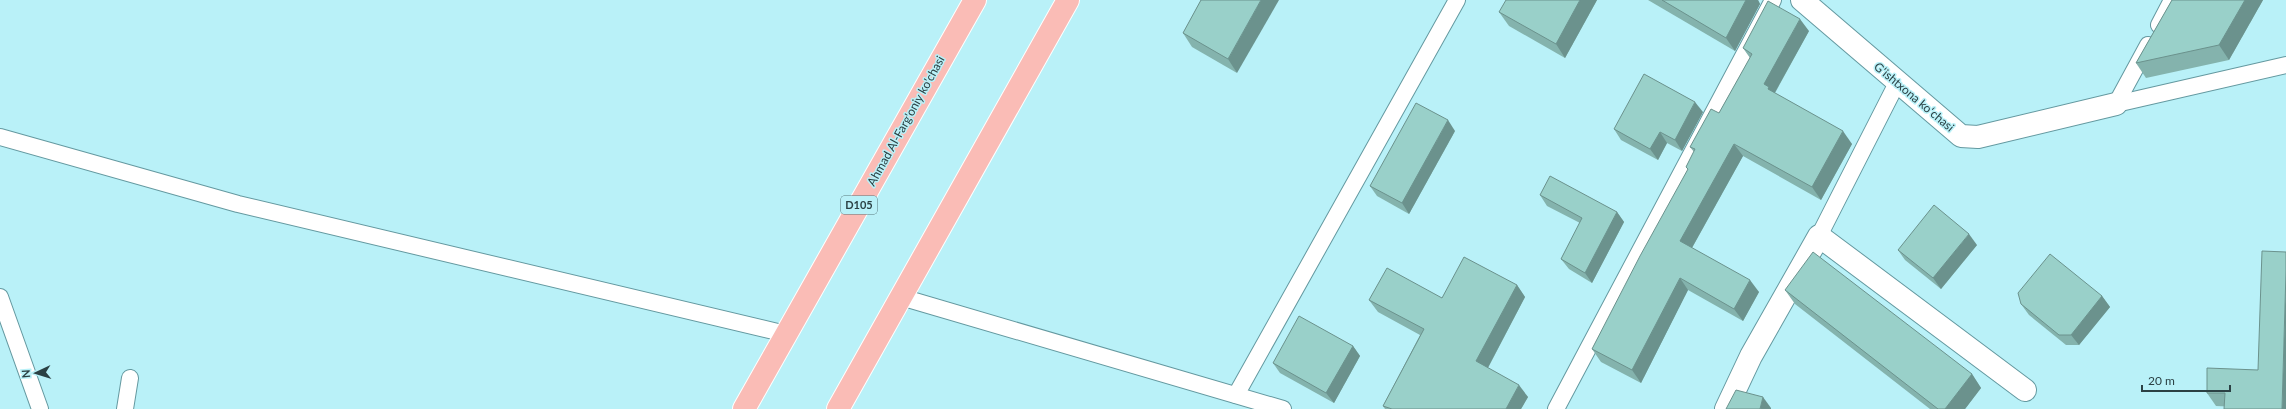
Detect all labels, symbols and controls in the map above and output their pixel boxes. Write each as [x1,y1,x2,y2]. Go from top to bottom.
street label: Ahmad Al-Farg'oniy ko'chasi [864,53,948,188]
street label: Gʻishtxona koʻchasi [1871,59,1958,135]
road number: D105 [841,196,877,214]
north arrow [16,353,56,393]
scale bar [2142,367,2230,393]
text: N [19,369,32,378]
text: 20 m [2148,373,2175,388]

